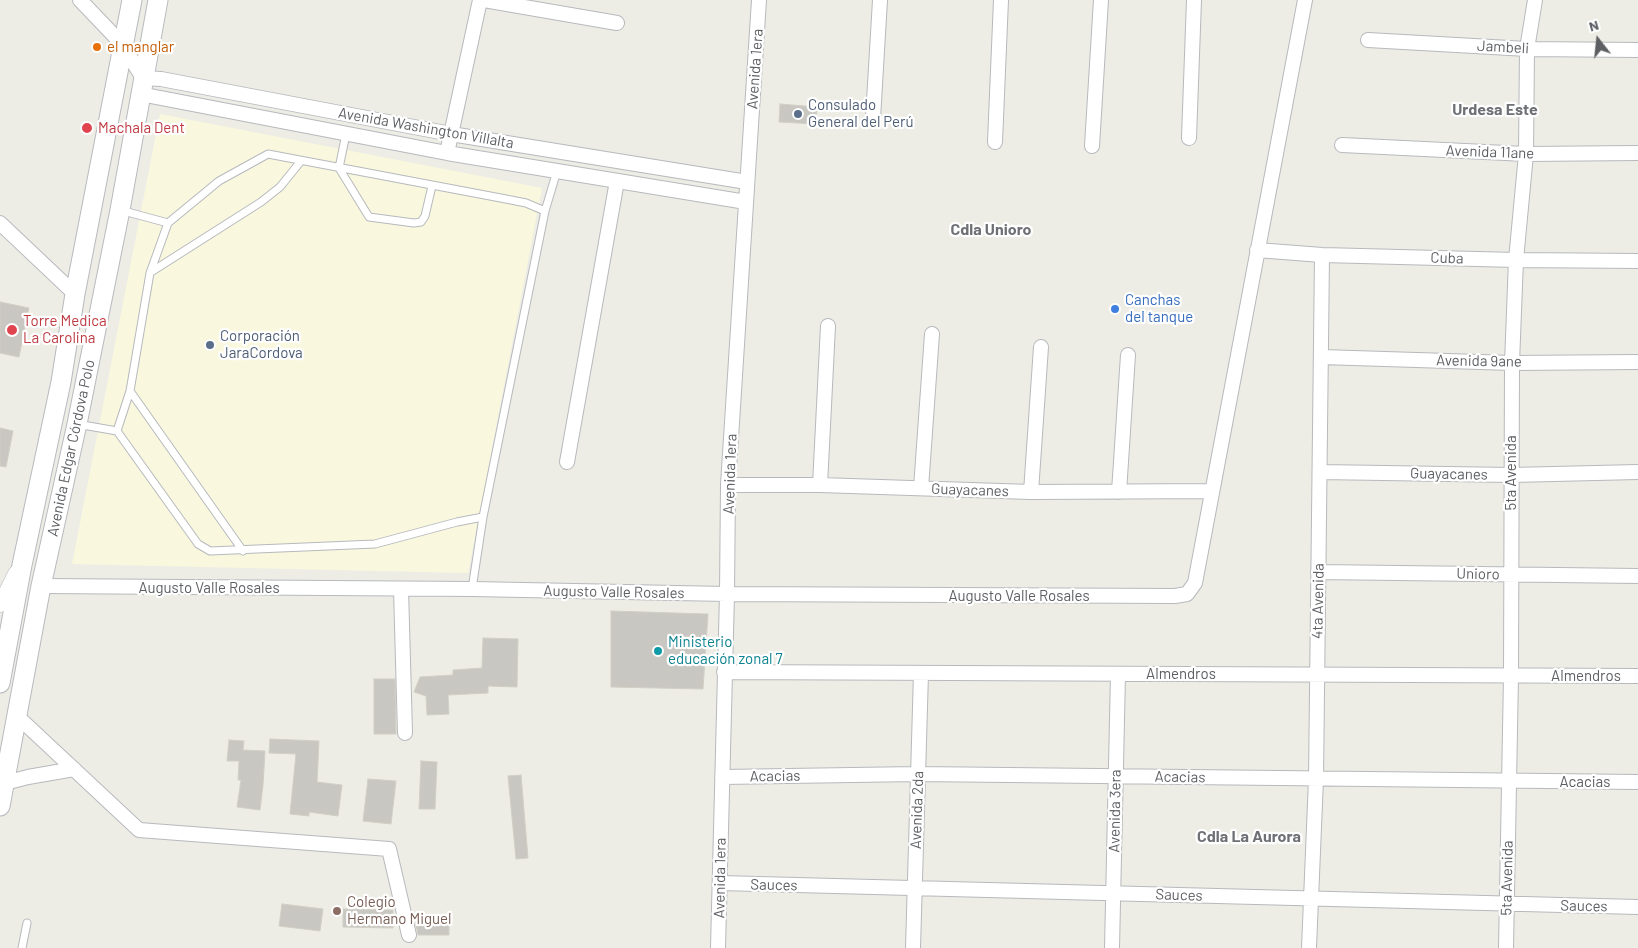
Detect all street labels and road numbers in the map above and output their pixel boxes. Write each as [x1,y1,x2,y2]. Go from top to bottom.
street label: Avenida 1era [743,28,767,110]
street label: Jambeli [1477,37,1529,57]
street label: Avenida Washington Villalta [337,104,515,152]
street label: Avenida 11ane [1445,141,1535,163]
street label: Cuba [1430,248,1464,268]
street label: Avenida 9ane [1436,351,1522,371]
street label: Avenida Edgar Córdova Polo [43,358,99,538]
street label: Avenida 1era [720,433,740,515]
street label: 5ta Avenida [1502,435,1520,511]
street label: Guayacanes [1410,464,1488,484]
street label: Guayacanes [931,480,1009,500]
street label: 4ta Avenida [1308,563,1328,639]
street label: Unioro [1456,565,1500,583]
street label: Augusto Valle Rosales [138,579,280,597]
street label: Augusto Valle Rosales [543,582,685,602]
street label: Augusto Valle Rosales [948,587,1090,605]
street label: Almendros [1146,665,1216,683]
street label: Almendros [1551,667,1621,685]
street label: Acacias [749,767,801,785]
street label: Acacias [1154,768,1206,786]
street label: Avenida 3era [1105,769,1125,853]
street label: Avenida 2da [907,771,927,849]
street label: Acacias [1560,773,1610,791]
street label: Avenida 1era [710,838,730,918]
street label: 5ta Avenida [1497,840,1517,916]
street label: Sauces [750,876,798,894]
street label: Sauces [1155,885,1203,905]
street label: Sauces [1560,897,1608,915]

